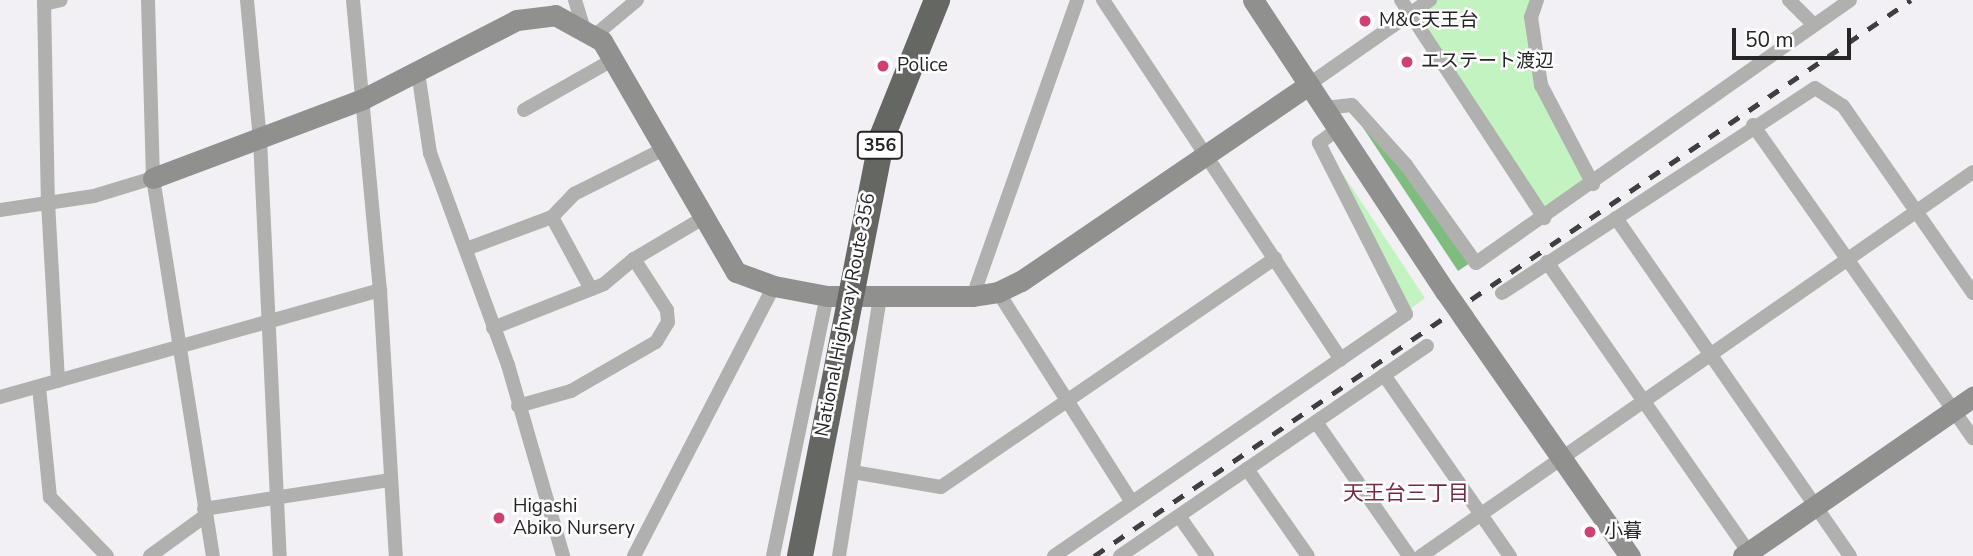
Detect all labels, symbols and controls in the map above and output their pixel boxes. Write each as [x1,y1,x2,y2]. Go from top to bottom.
place label: M&C天王台 [1379,10,1478,32]
marker: M&C天王台 [1357,13,1373,29]
scale bar [1735,14,1854,58]
text: 50 m [1745,26,1794,54]
place label: エステート渡辺 [1421,51,1554,73]
marker: エステート渡辺 [1399,54,1415,70]
place label: Police [897,55,948,77]
marker: Police [875,58,891,74]
road number: 356 [856,130,904,160]
street label: National Highway Route 356 [811,191,881,439]
district label: 天王台三丁目 [1343,480,1469,506]
place label: Higashi Abiko Nursery [513,496,635,540]
marker: Higashi Abiko Nursery [491,510,507,526]
place label: 小暮 [1604,521,1642,543]
marker: 小暮 [1582,524,1598,540]

